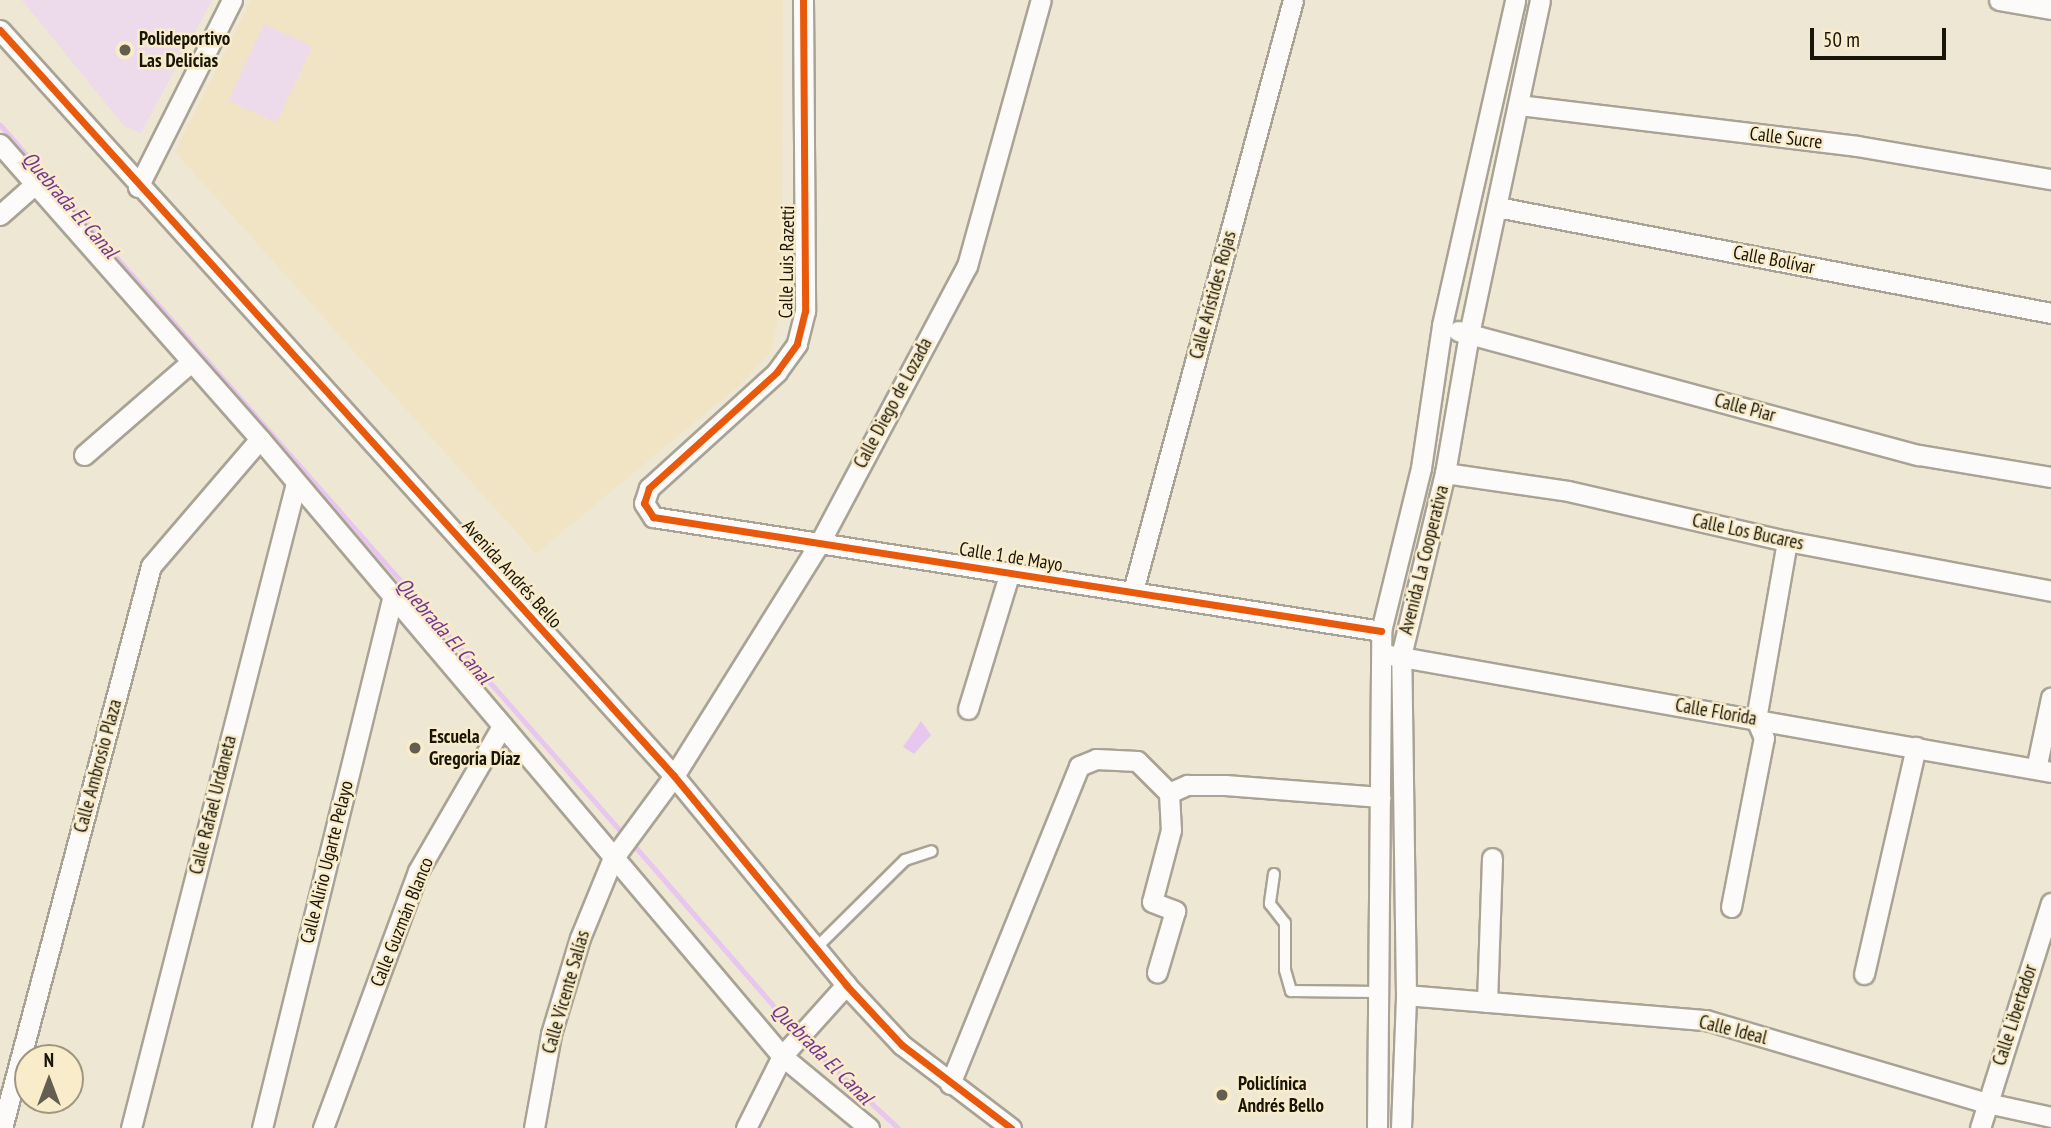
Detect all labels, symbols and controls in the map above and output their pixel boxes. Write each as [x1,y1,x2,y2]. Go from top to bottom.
scale bar [1813,14,1950,58]
text: 50 m [1823,26,1860,53]
place label: Polideportivo Las Delicias [139,28,230,72]
marker: Polideportivo Las Delicias [117,42,133,58]
street label: Calle Sucre [1748,122,1824,154]
water label: Quebrada El Canal [17,146,123,264]
street label: Calle Luis Razetti [775,205,799,319]
street label: Calle Arístides Rojas [1185,228,1241,362]
street label: Calle Bolívar [1731,241,1817,279]
street label: Calle Diego de Lozada [849,334,937,472]
street label: Calle Piar [1712,389,1778,427]
street label: Avenida La Cooperativa [1394,483,1454,637]
street label: Calle Los Bucares [1690,509,1806,555]
street label: Avenida Andrés Bello [457,515,567,633]
street label: Calle 1 de Mayo [958,538,1064,576]
water label: Quebrada El Canal [391,572,497,690]
street label: Calle Florida [1673,694,1759,730]
street label: Calle Ambrosio Plaza [69,697,127,835]
place label: Escuela Gregoria Díaz [429,726,520,770]
street label: Calle Rafael Urdaneta [185,733,241,877]
marker: Escuela Gregoria Díaz [407,740,423,756]
street label: Calle Alirio Ugarte Pelayo [296,778,358,946]
street label: Calle Guzmán Blanco [366,854,438,990]
street label: Calle Vicente Salías [537,928,595,1056]
street label: Calle Libertador [1988,962,2042,1068]
water label: Quebrada El Canal [766,998,878,1110]
street label: Calle Ideal [1697,1011,1769,1049]
north arrow [14,1044,84,1114]
text: N [44,1048,54,1072]
place label: Policlínica Andrés Bello [1238,1073,1324,1117]
marker: Policlínica Andrés Bello [1212,1085,1232,1105]

